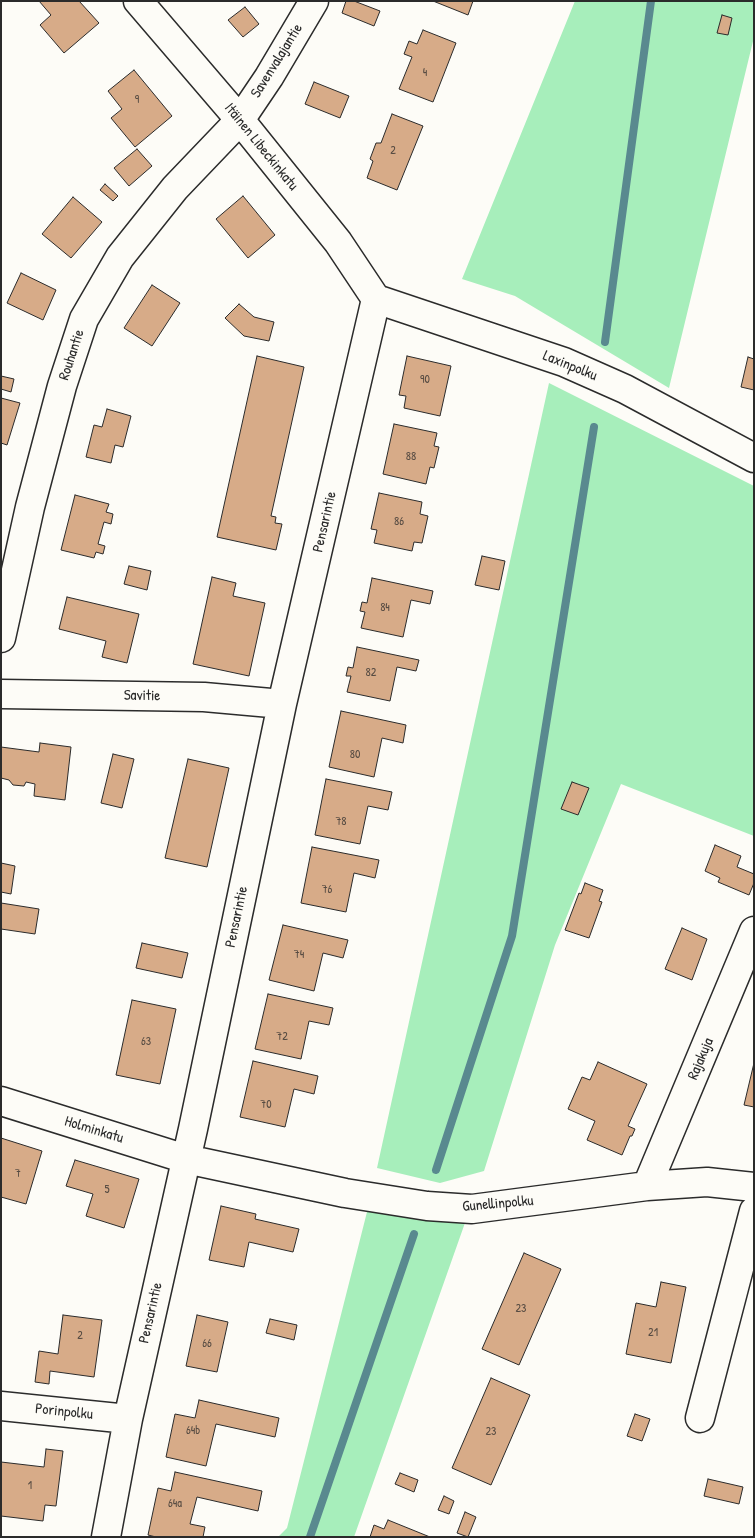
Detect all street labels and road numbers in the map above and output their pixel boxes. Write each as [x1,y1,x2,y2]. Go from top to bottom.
street label: Savenvalajantie [247,21,307,101]
street label: Itäinen Libeckinkatu [220,100,302,194]
street label: Rouhantie [55,327,89,383]
street label: Laxinpolku [540,347,600,385]
street label: Pensarintie [309,490,341,554]
street label: Savitie [124,687,160,705]
street label: Pensarintie [222,885,252,949]
street label: Rajakuja [684,1035,718,1083]
street label: Holminkatu [62,1113,126,1147]
street label: Gunellinpolku [462,1192,534,1216]
street label: Pensarintie [135,1281,167,1345]
street label: Porinpolku [34,1400,94,1424]

